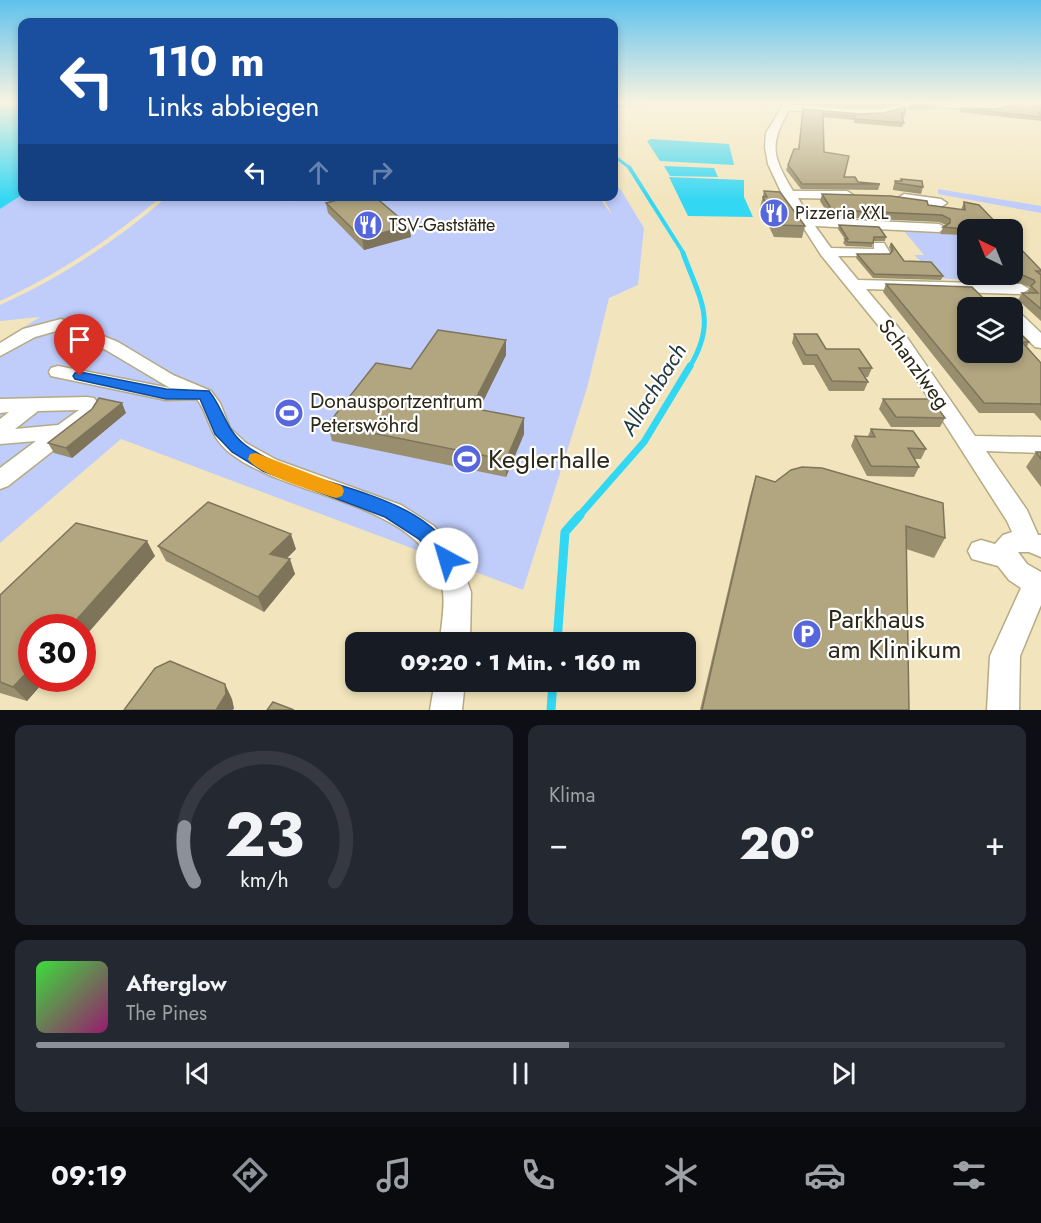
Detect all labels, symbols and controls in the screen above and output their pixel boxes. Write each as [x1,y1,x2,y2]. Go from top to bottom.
text: 110 m [147,31,265,92]
icon: left [48,42,126,120]
text: Links abbiegen [147,87,319,126]
icon: left [239,156,272,189]
icon: ahead [302,156,335,189]
icon: right [365,156,398,189]
restaurant icon: Pizzeria XXL [758,197,790,229]
place label: Pizzeria XXL [795,200,889,226]
restaurant icon: TSV-Gaststätte [352,209,384,241]
place label: TSV-Gaststätte [389,212,495,238]
north arrow [957,219,1023,285]
map controls [957,219,1023,363]
button: layers [957,297,1023,363]
street label: Schanzlweg [871,313,957,415]
pin [54,314,105,376]
icon: arrive [63,323,96,356]
water label: Allachbach [612,337,694,442]
place label: Donausportzentrum Peterswöhrd [310,386,483,440]
sports icon: Donausportzentrum Peterswöhrd [273,397,305,429]
place label: Keglerhalle [488,440,610,478]
sports icon: Keglerhalle [451,443,483,475]
position arrow [415,527,479,591]
place label: Parkhaus am Klinikum [828,600,962,668]
speed limit sign: 30 [18,614,96,692]
parking icon: Parkhaus am Klinikum [791,618,823,650]
text: 09:20 · 1 Min. · 160 m [401,646,640,678]
text: Klima [549,781,595,810]
text: 23 [224,789,304,879]
text: 20° [739,811,814,876]
text: − [549,820,568,867]
text: + [985,820,1005,867]
text: km/h [240,864,288,895]
text: Afterglow [126,967,227,999]
text: The Pines [126,999,207,1028]
icon: previous [181,1057,214,1090]
icon: pause [504,1057,537,1090]
icon: next [827,1057,860,1090]
icon: directions [229,1154,271,1196]
icon: music [373,1154,415,1196]
icon: phone [517,1154,559,1196]
icon: climate [660,1154,702,1196]
icon: car [804,1154,846,1196]
icon: filters [948,1154,990,1196]
text: 09:19 [51,1156,127,1195]

